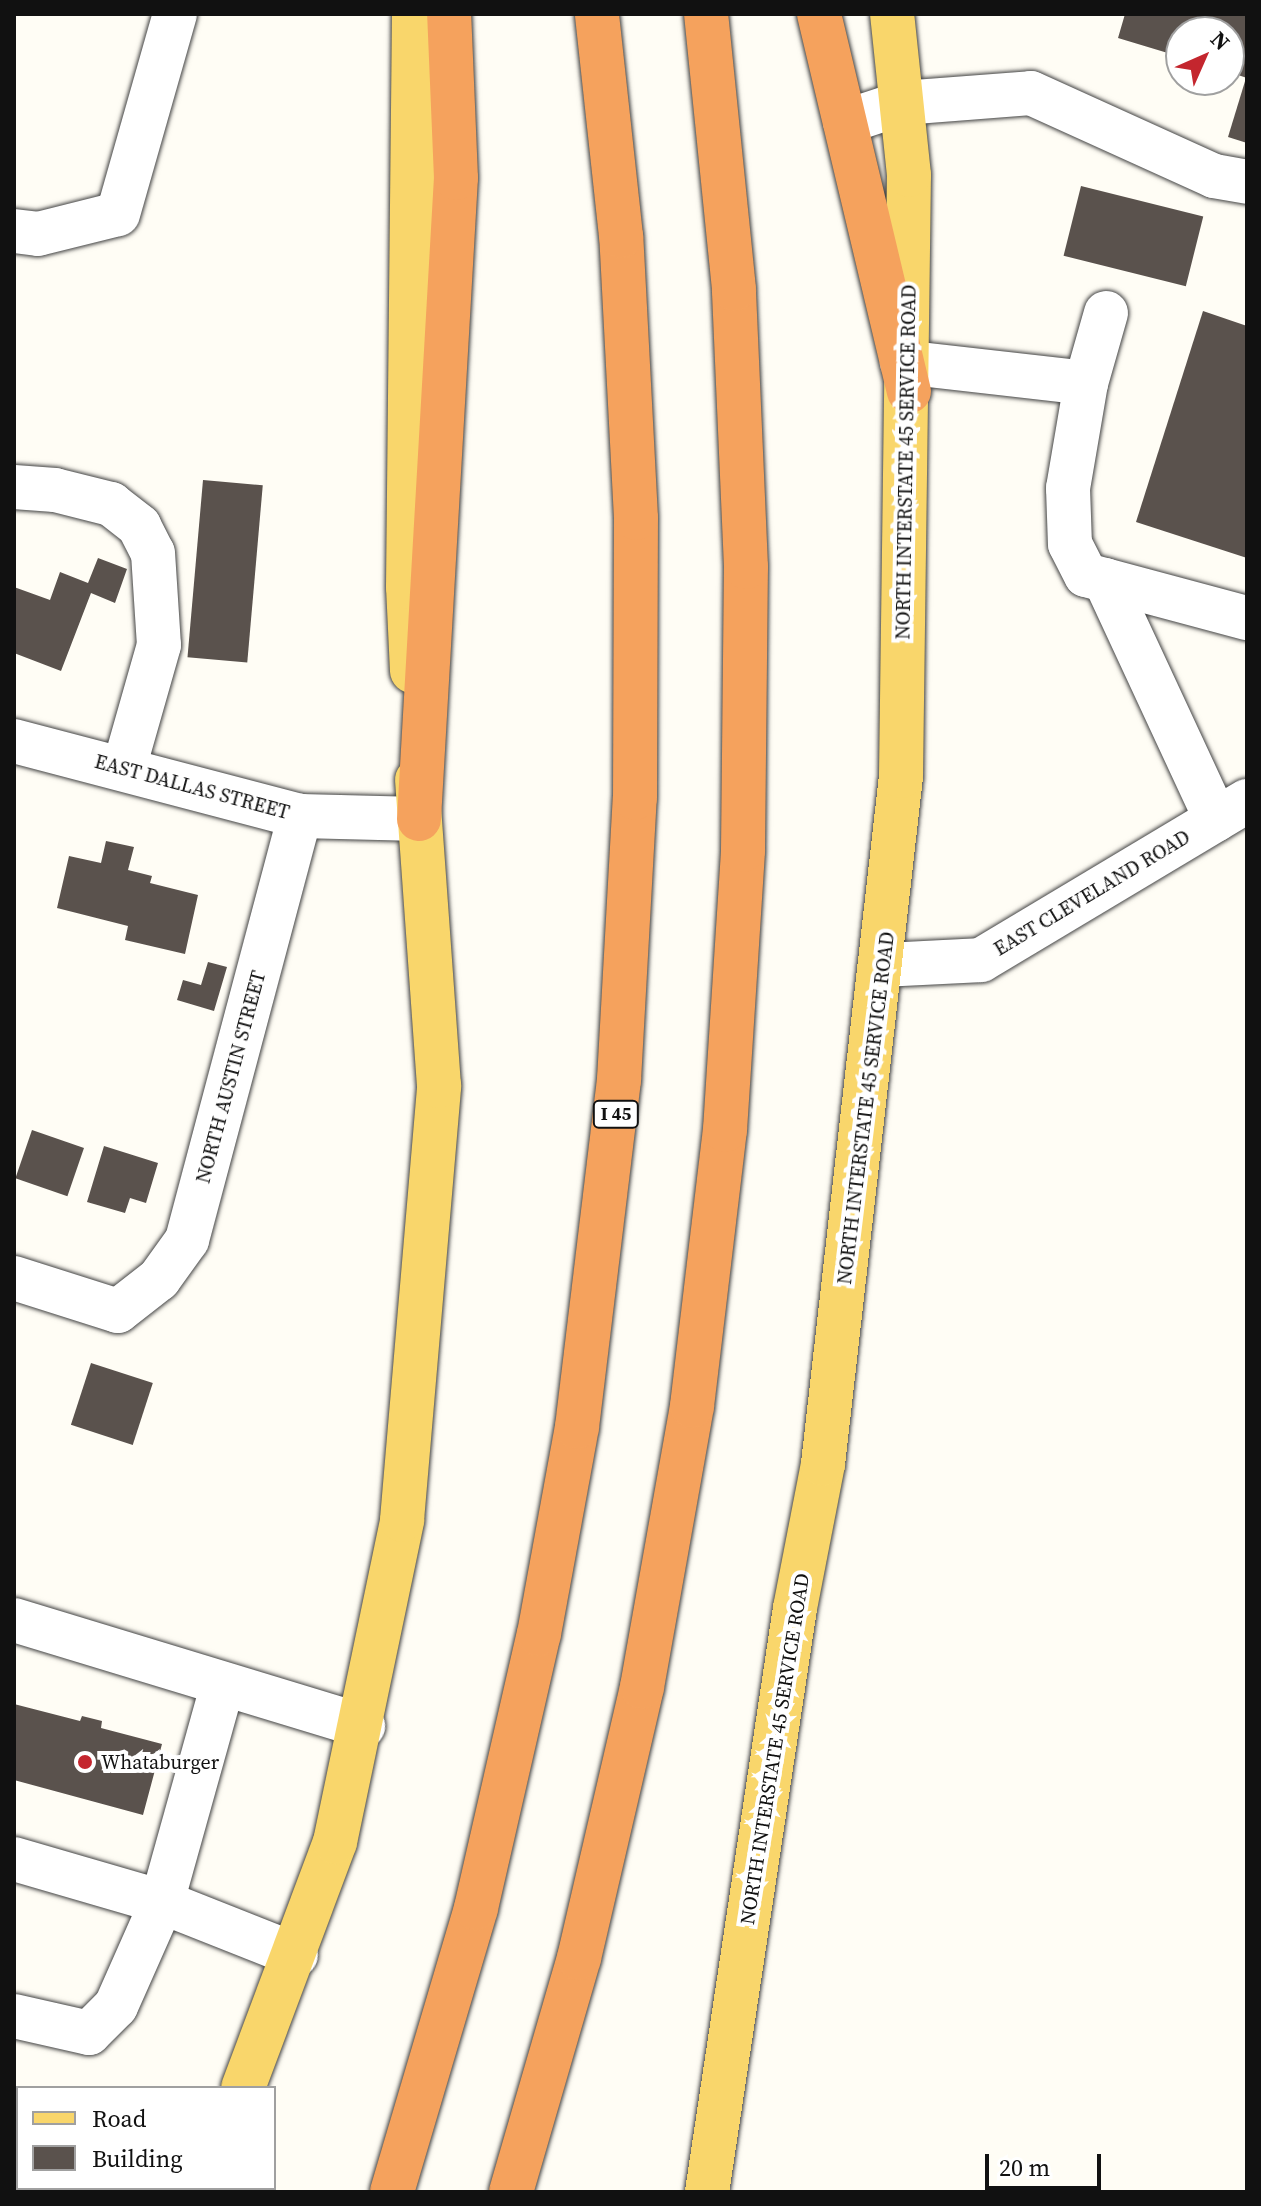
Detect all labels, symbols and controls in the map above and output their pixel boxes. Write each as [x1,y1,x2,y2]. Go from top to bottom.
north arrow [1165,16,1245,96]
text: N [1204,24,1237,57]
street label: NORTH INTERSTATE 45 SERVICE ROAD [891,284,921,640]
street label: EAST DALLAS STREET [92,749,292,825]
street label: EAST CLEVELAND ROAD [989,825,1195,961]
street label: NORTH INTERSTATE 45 SERVICE ROAD [832,930,900,1286]
street label: NORTH AUSTIN STREET [191,968,271,1186]
road number: I 45 [592,1100,640,1128]
street label: NORTH INTERSTATE 45 SERVICE ROAD [735,1572,815,1926]
place label: Whataburger [101,1750,219,1774]
marker: Whataburger [76,1753,94,1771]
legend [16,2086,276,2190]
text: Road [92,2102,146,2135]
scale bar [989,2138,1105,2188]
text: Building [92,2142,183,2175]
text: 20 m [999,2151,1050,2184]

